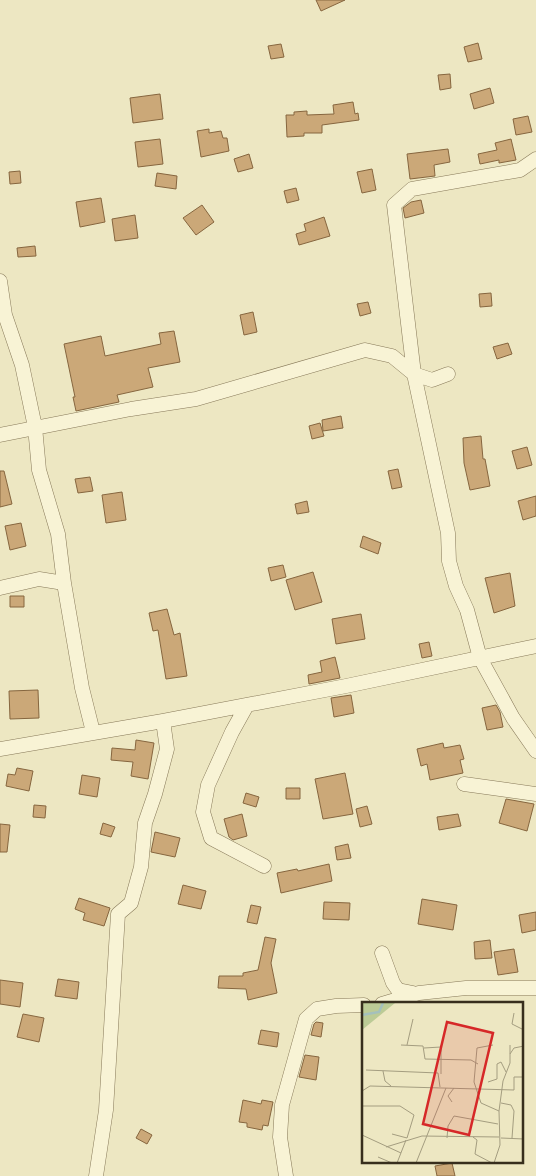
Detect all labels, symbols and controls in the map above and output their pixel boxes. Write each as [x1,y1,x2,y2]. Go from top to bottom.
inset map [362,1002,524,1164]

